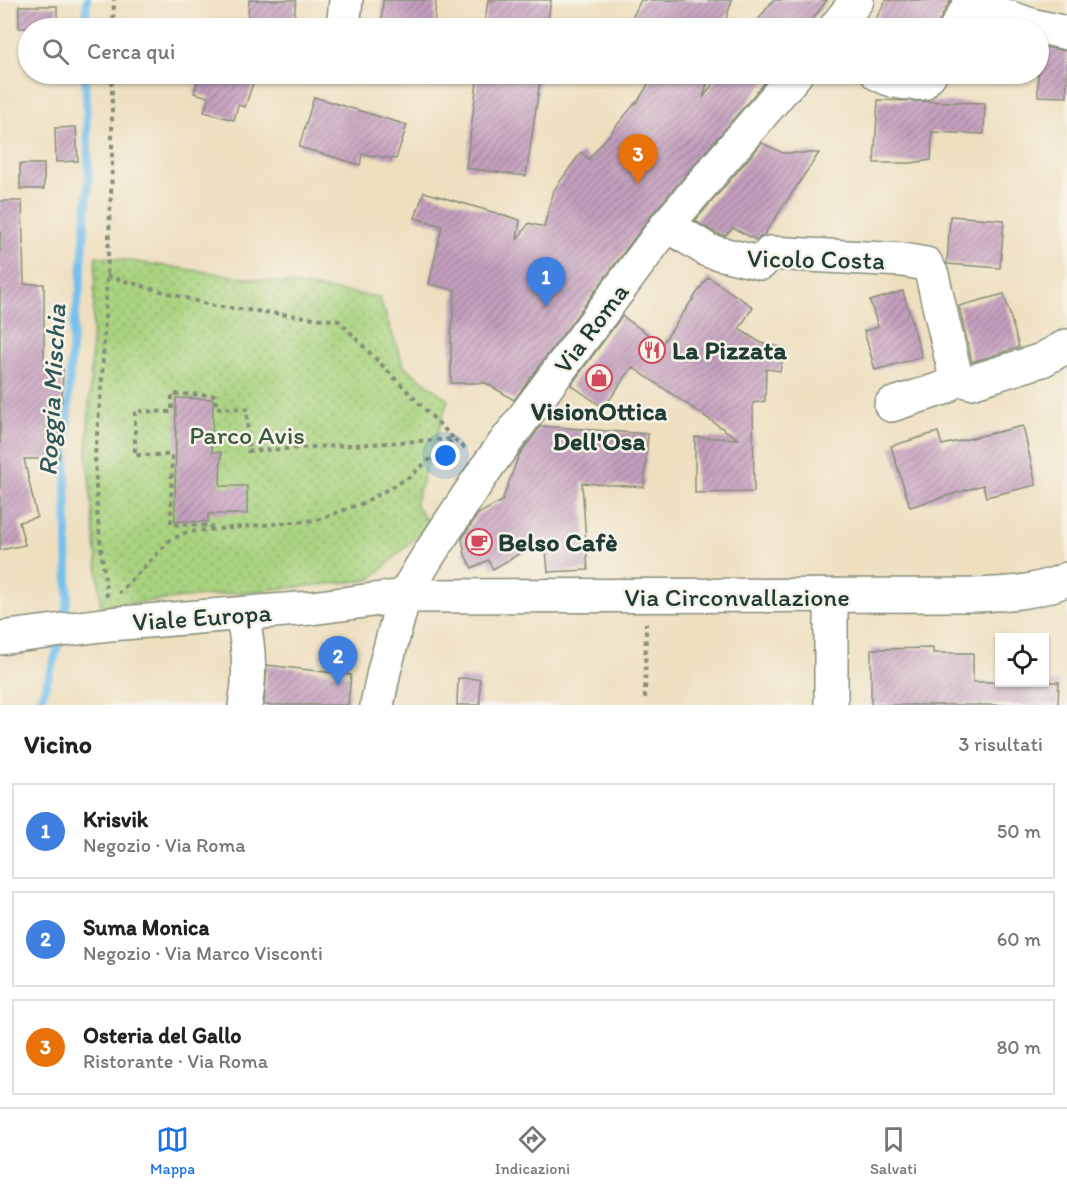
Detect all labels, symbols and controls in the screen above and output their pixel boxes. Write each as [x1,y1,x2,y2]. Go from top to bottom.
search box [18,18,1049,84]
icon: search [39,35,72,68]
text: Cerca qui [87,38,175,65]
pin: 3 [618,134,658,184]
street label: Vicolo Costa [747,242,886,276]
pin: 1 [526,258,566,307]
street label: Via Roma [547,276,636,380]
water label: Roggia Mischia [31,302,73,477]
place label: La Pizzata [672,334,787,366]
restaurant icon: La Pizzata [637,335,667,365]
shop icon: VisionOttica Dell'Osa [584,363,614,393]
place label: VisionOttica Dell'Osa [531,395,667,457]
park label: Parco Avis [189,419,305,451]
your location [431,441,460,470]
place label: Belso Cafè [498,526,618,558]
cafe icon: Belso Cafè [464,527,494,557]
street label: Via Circonvallazione [624,581,850,613]
street label: Viale Europa [131,596,273,638]
map controls [995,633,1049,687]
button: locate [995,633,1049,687]
pin: 2 [318,636,358,686]
text: Vicino [24,728,92,760]
text: 3 risultati [959,732,1043,756]
text: Krisvik [83,806,148,833]
text: 1 [41,819,50,843]
text: 50 m [997,819,1041,843]
text: Negozio · Via Roma [83,833,246,857]
text: Suma Monica [83,914,209,941]
text: 2 [40,927,51,951]
text: 60 m [997,927,1041,951]
text: Negozio · Via Marco Visconti [83,941,323,965]
text: Osteria del Gallo [83,1022,242,1049]
text: 3 [40,1035,51,1059]
text: 80 m [996,1035,1041,1059]
text: Ristorante · Via Roma [83,1049,268,1073]
tab: Mappa [150,1123,195,1178]
tab: Indicazioni [495,1123,570,1178]
tab: Salvati [870,1123,917,1178]

